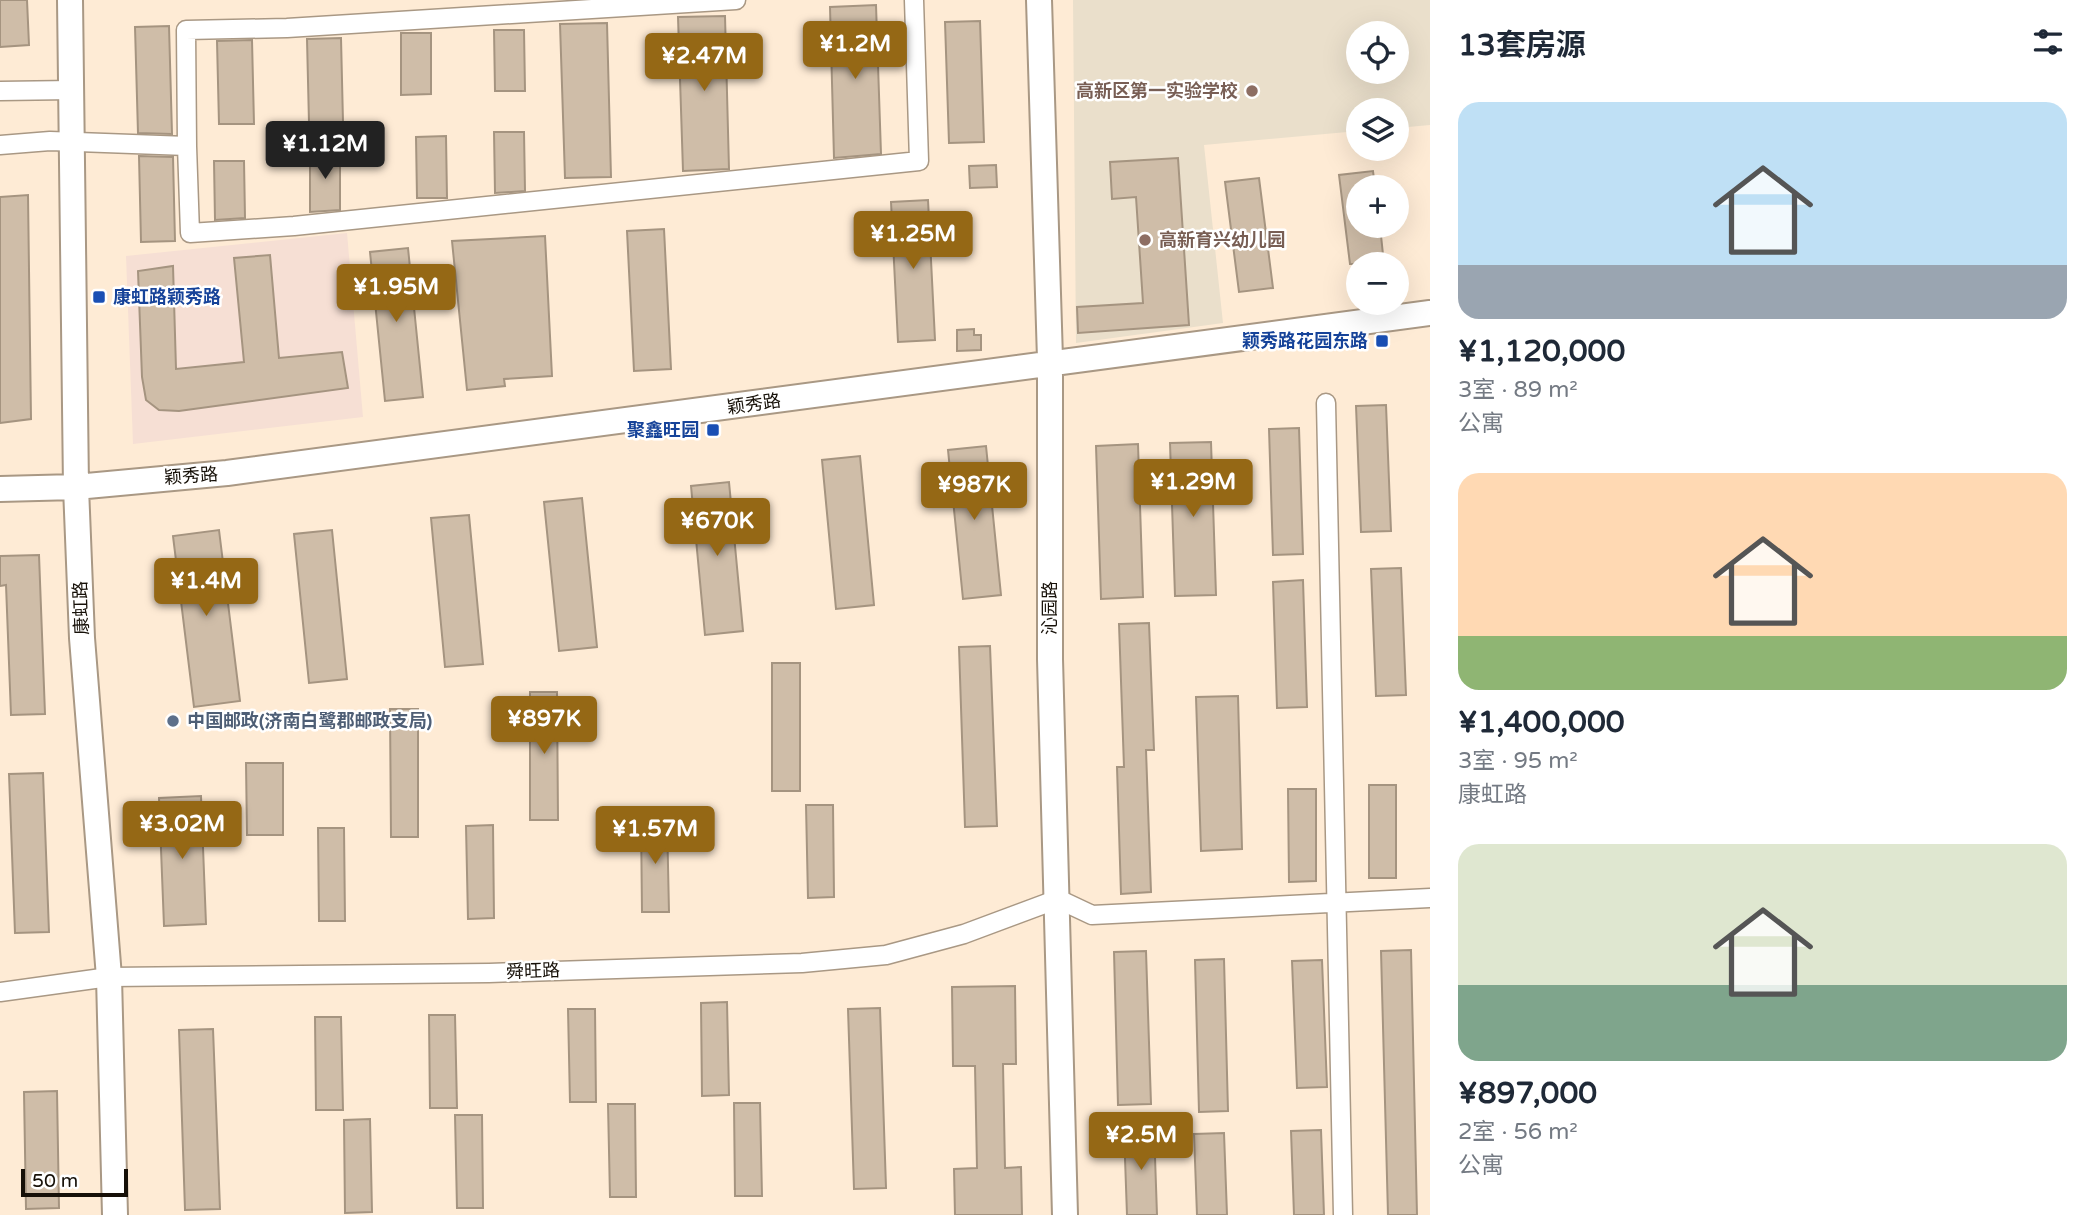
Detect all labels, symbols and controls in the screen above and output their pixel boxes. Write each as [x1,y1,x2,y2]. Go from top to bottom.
map controls [1346,21,1409,315]
button: locate [1346,21,1409,84]
pin: ¥1.2M [806,22,904,81]
icon: filters [2029,23,2067,61]
text: 13套房源 [1458,27,1586,64]
text: ¥1.2M [819,30,891,58]
pin: ¥2.47M [647,34,761,93]
text: ¥2.47M [661,42,747,70]
place label: 高新区第一实验学校 [1076,80,1238,102]
marker: 高新区第一实验学校 [1244,83,1260,99]
button: layers [1346,98,1409,161]
pin: ¥1.12M [268,122,382,181]
text: ¥1.12M [282,130,368,158]
icon: home [1700,147,1826,273]
button: + [1346,175,1409,238]
pin: ¥1.25M [856,212,970,271]
text: ¥1.25M [870,220,956,248]
place label: 高新育兴幼儿园 [1159,229,1285,251]
marker: 高新育兴幼儿园 [1137,232,1153,248]
button: − [1346,252,1409,315]
pin: ¥1.95M [339,264,453,324]
text: ¥1.95M [353,273,439,301]
place label: 康虹路颖秀路 [113,286,221,308]
marker: 康虹路颖秀路 [91,289,107,305]
place label: 颖秀路花园东路 [1242,330,1368,352]
marker: 颖秀路花园东路 [1374,333,1390,349]
text: ¥1,120,000 [1458,333,1625,370]
text: 3室 · 89 m² [1458,376,1578,404]
street label: 颖秀路 [726,389,782,419]
text: 公寓 [1458,410,1504,438]
place label: 聚鑫旺园 [627,419,699,441]
marker: 聚鑫旺园 [705,422,721,438]
pin: ¥1.29M [1136,460,1250,519]
pin: ¥987K [925,462,1023,522]
street label: 颖秀路 [163,463,219,489]
text: ¥1.29M [1150,468,1236,496]
text: ¥987K [937,471,1011,499]
pin: ¥670K [668,498,766,558]
text: ¥670K [680,507,754,535]
icon: home [1700,518,1826,644]
pin: ¥1.4M [157,558,255,618]
text: ¥1.4M [170,567,242,595]
street label: 康虹路 [69,581,93,635]
street label: 沁园路 [1039,581,1061,635]
pin: ¥897K [495,696,593,756]
text: ¥1,400,000 [1458,704,1625,741]
text: ¥897K [507,705,581,733]
place label: 中国邮政(济南白鹭郡邮政支局) [187,710,433,732]
marker: 中国邮政(济南白鹭郡邮政支局) [165,713,181,729]
text: 3室 · 95 m² [1458,747,1578,775]
text: 康虹路 [1458,781,1527,809]
pin: ¥3.02M [125,802,239,861]
pin: ¥1.57M [598,806,712,866]
text: ¥3.02M [139,810,225,838]
text: ¥1.57M [612,815,698,843]
icon: home [1700,889,1826,1015]
street label: 舜旺路 [506,959,560,983]
text: ¥897,000 [1458,1075,1597,1112]
pin: ¥2.5M [1092,1112,1190,1172]
text: 2室 · 56 m² [1458,1118,1578,1146]
text: ¥2.5M [1105,1121,1177,1149]
text: 公寓 [1458,1152,1504,1180]
scale bar [21,1166,128,1198]
text: 50 m [32,1170,78,1192]

